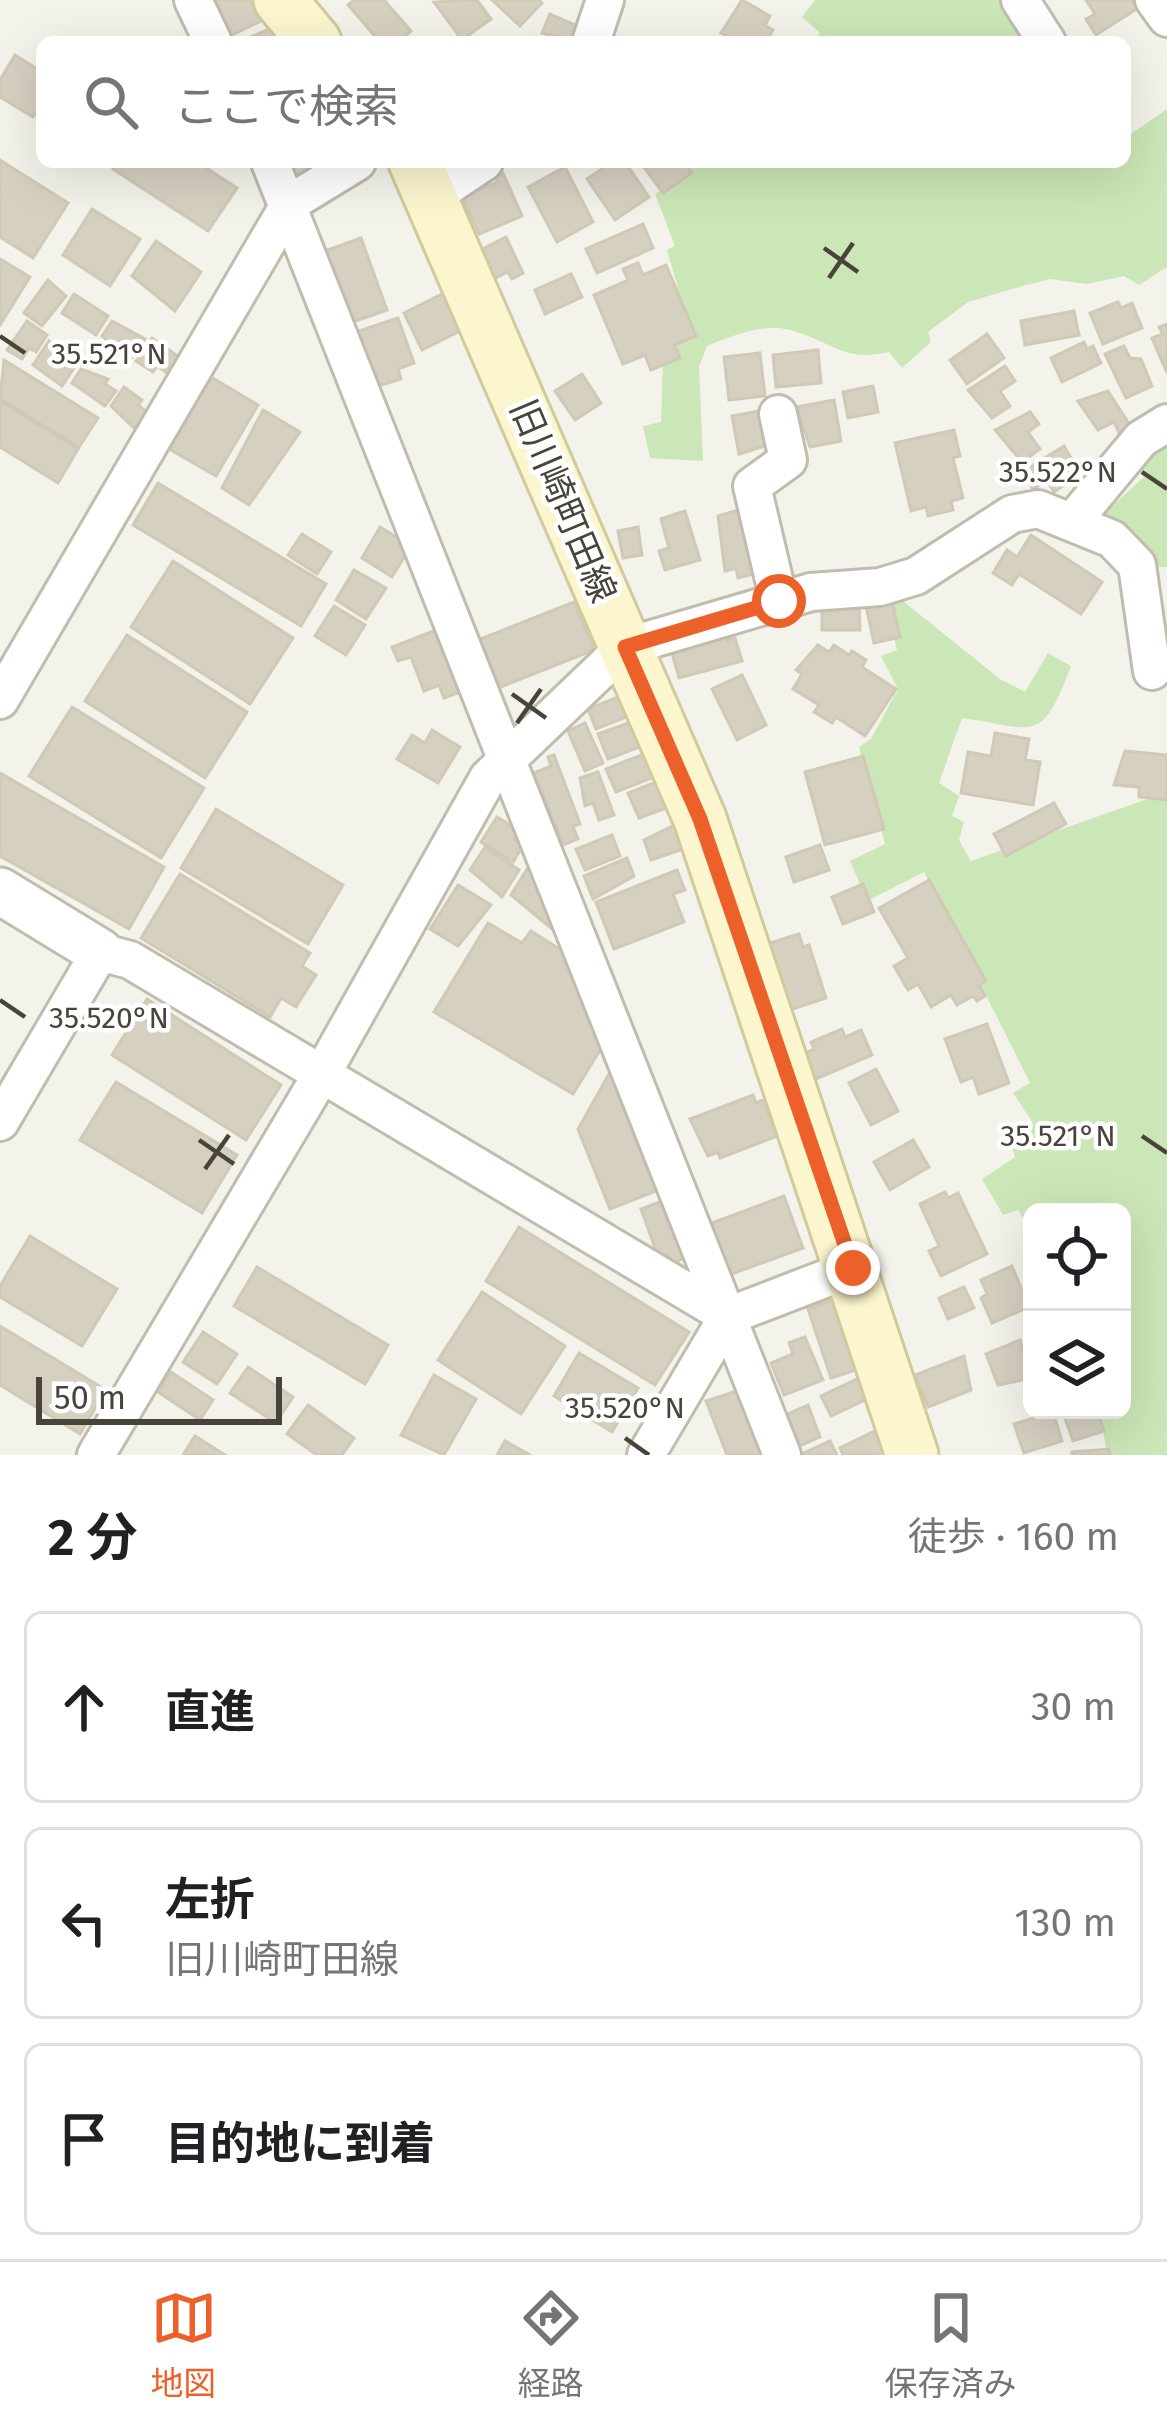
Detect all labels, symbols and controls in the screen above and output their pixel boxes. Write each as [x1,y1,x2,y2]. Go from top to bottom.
search box [36,36,1131,168]
icon: search [78,69,144,135]
text: ここで検索 [174,80,399,134]
text: 35.521°N [51,336,167,372]
street label: 旧川崎町田線 [501,393,625,609]
text: 35.522°N [999,454,1117,490]
route start [752,574,806,628]
text: 35.520°N [49,1000,169,1036]
text: 35.521°N [1000,1118,1116,1154]
map controls [1023,1203,1131,1419]
button: locate [1023,1203,1131,1311]
route end [826,1241,880,1295]
button: layers [1023,1311,1131,1419]
scale bar [36,1371,282,1424]
text: 50 m [54,1378,126,1418]
text: 35.520°N [565,1390,685,1426]
text: 2 分 [48,1507,137,1569]
text: 徒歩 · 160 m [908,1514,1119,1560]
icon: ahead [51,1674,117,1740]
text: 30 m [1031,1684,1116,1730]
text: 直進 [165,1685,255,1739]
text: 左折 [165,1873,255,1927]
icon: left [51,1890,117,1956]
text: 130 m [1014,1900,1116,1946]
text: 旧川崎町田線 [165,1937,399,1983]
icon: arrive [51,2106,117,2172]
text: 目的地に到着 [165,2117,435,2171]
tab: 地図 [151,2285,217,2405]
tab: 経路 [518,2285,584,2405]
tab: 保存済み [885,2285,1017,2405]

